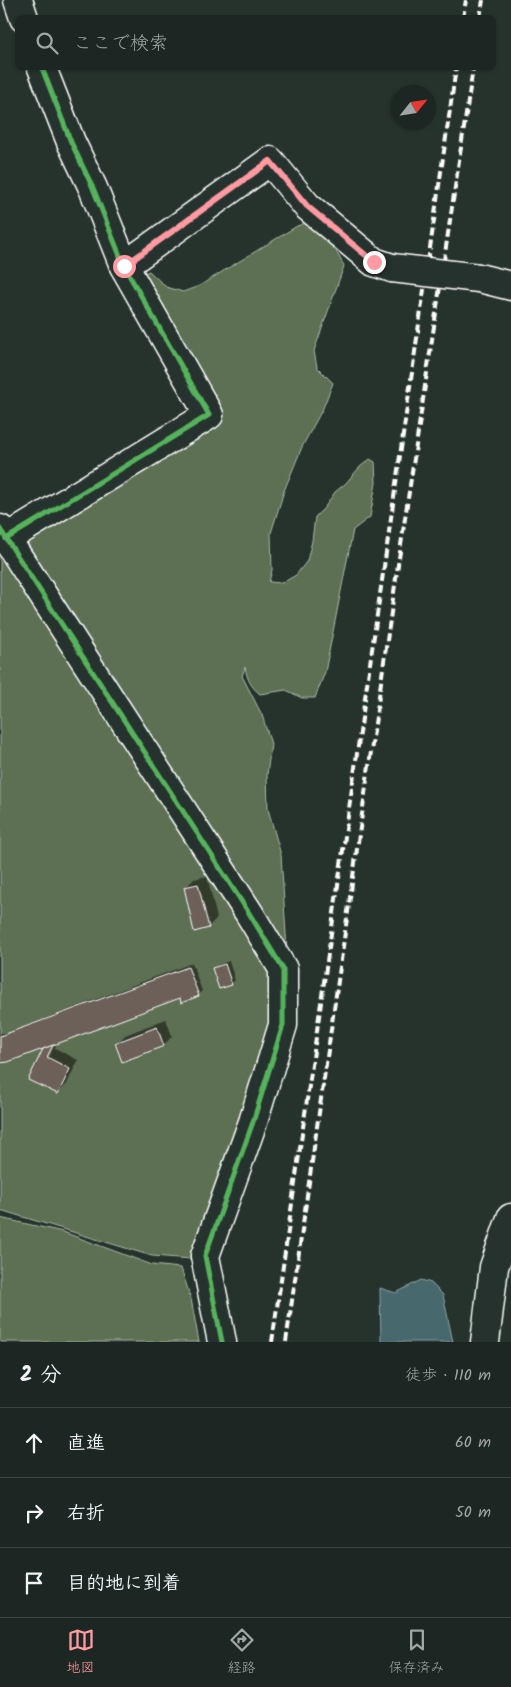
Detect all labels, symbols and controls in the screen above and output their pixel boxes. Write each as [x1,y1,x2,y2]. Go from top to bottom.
search box [15,15,496,70]
icon: search [33,29,61,57]
text: ここで検索 [73,29,168,59]
north arrow [391,85,436,130]
route end [363,251,386,274]
route start [113,255,136,278]
text: 2 分 [20,1359,61,1392]
text: 徒歩 · 110 m [405,1363,491,1388]
icon: ahead [20,1429,48,1457]
text: 直進 [67,1429,105,1459]
text: 60 m [455,1430,491,1455]
icon: right [20,1499,48,1527]
text: 右折 [67,1499,105,1529]
text: 50 m [455,1500,491,1525]
icon: arrive [20,1569,48,1597]
text: 目的地に到着 [67,1569,181,1599]
tab: 地図 [67,1626,95,1679]
tab: 経路 [228,1626,256,1679]
tab: 保存済み [389,1626,445,1679]

